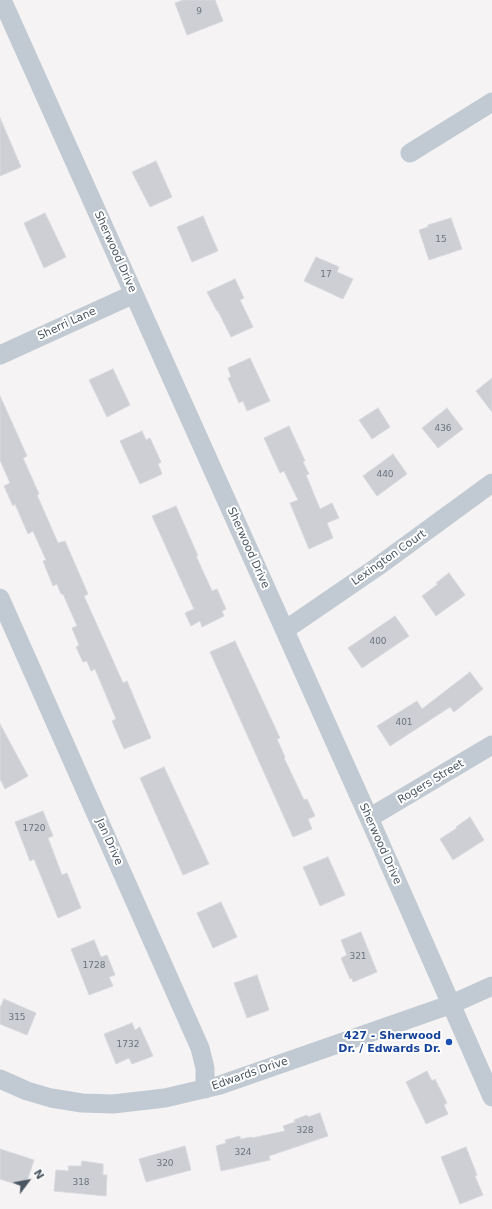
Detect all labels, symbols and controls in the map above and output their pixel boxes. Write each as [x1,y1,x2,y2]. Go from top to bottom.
house number: 9 [196,7,202,17]
street label: Sherwood Drive [91,209,139,295]
house number: 15 [435,235,447,245]
house number: 17 [320,270,332,280]
street label: Sherri Lane [36,305,98,343]
house number: 436 [434,424,452,434]
house number: 440 [376,470,394,480]
street label: Sherwood Drive [224,505,272,591]
street label: Lexington Court [349,527,429,589]
house number: 400 [369,637,387,647]
house number: 401 [395,718,413,728]
street label: Rogers Street [396,757,466,807]
street label: Sherwood Drive [356,801,404,887]
street label: Jan Drive [93,817,125,867]
house number: 1720 [23,824,45,834]
house number: 321 [349,952,367,962]
house number: 1728 [83,961,105,971]
house number: 315 [8,1013,26,1023]
place label: 427 - Sherwood Dr. / Edwards Dr. [338,1029,441,1055]
marker: 427 - Sherwood Dr. / Edwards Dr. [444,1037,454,1047]
house number: 1732 [117,1040,139,1050]
street label: Edwards Drive [210,1055,290,1093]
house number: 328 [296,1126,314,1136]
house number: 324 [234,1148,252,1158]
house number: 320 [156,1159,174,1169]
north arrow [8,1161,48,1201]
text: N [31,1167,47,1182]
house number: 318 [72,1178,90,1188]

